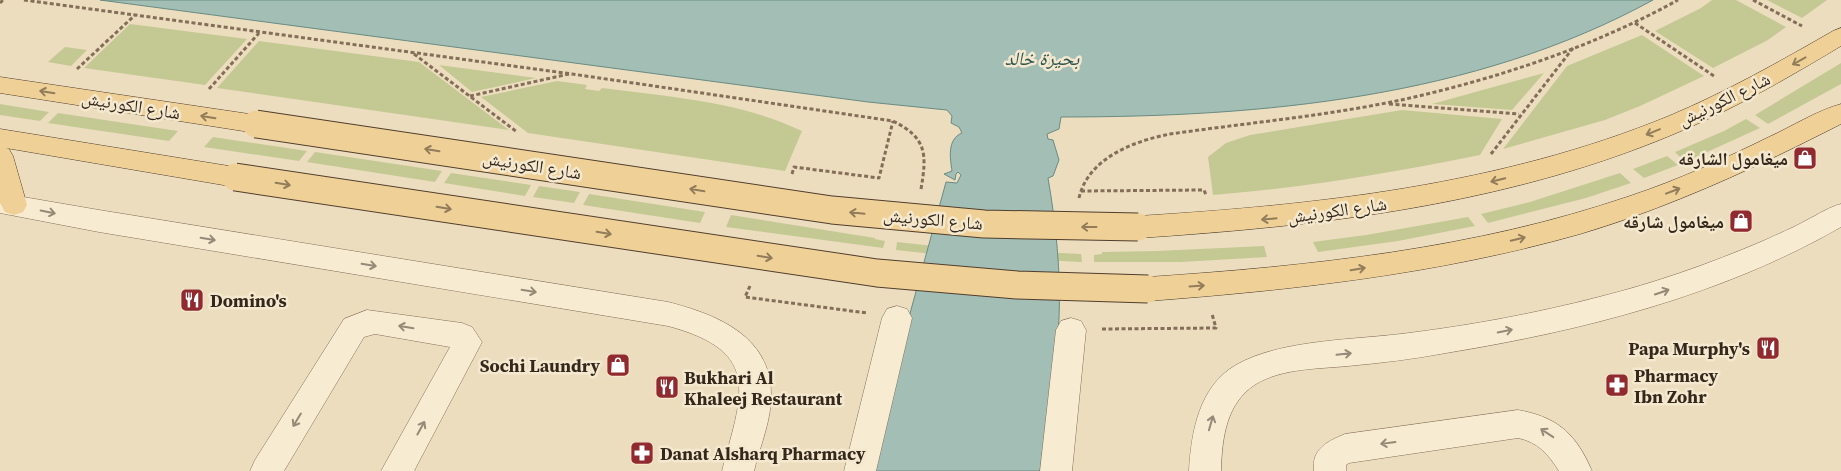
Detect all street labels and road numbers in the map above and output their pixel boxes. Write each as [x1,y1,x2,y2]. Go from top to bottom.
street label: شارع الكورنيش [1674,66,1774,132]
street label: شارع الكورنيش [80,85,182,125]
street label: شارع الكورنيش [481,145,583,185]
street label: شارع الكورنيش [1286,191,1388,229]
street label: شارع الكورنيش [882,202,984,236]

